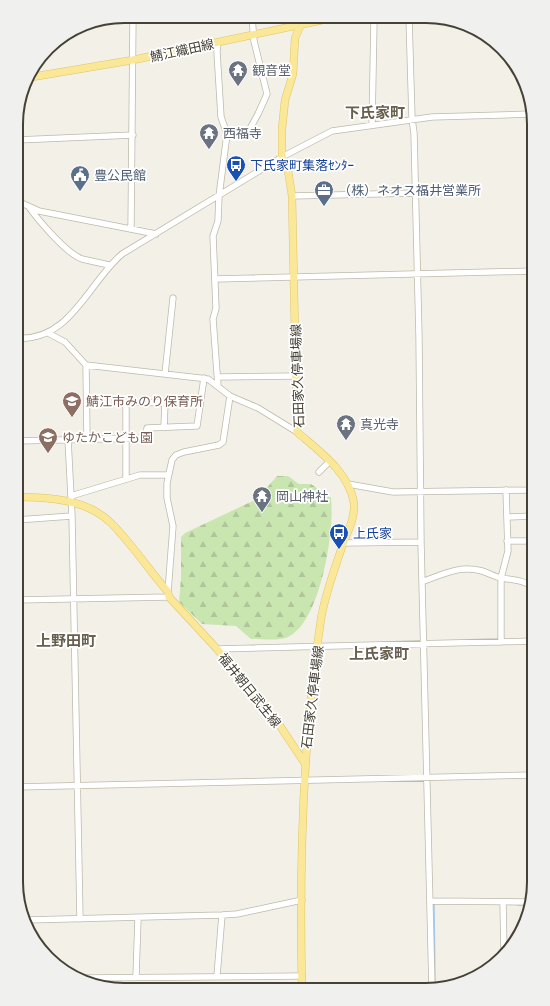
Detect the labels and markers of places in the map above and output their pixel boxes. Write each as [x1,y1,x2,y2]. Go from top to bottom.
temple icon: 観音堂 [227,59,249,87]
place label: 観音堂 [252,62,291,78]
temple icon: 西福寺 [198,122,220,150]
place label: 西福寺 [223,125,262,141]
bus stop icon: 下氏家町集落ｾﾝﾀｰ [225,154,247,182]
place label: 下氏家町集落ｾﾝﾀｰ [250,157,354,173]
public building icon: 豊公民館 [69,164,91,192]
place label: 豊公民館 [94,167,146,183]
office icon: （株）ネオス福井営業所 [313,179,335,207]
place label: （株）ネオス福井営業所 [338,182,481,198]
school or university icon: 鯖江市みのり保育所 [61,390,83,418]
place label: 鯖江市みのり保育所 [86,393,203,409]
temple icon: 真光寺 [335,413,357,441]
place label: 真光寺 [360,416,399,432]
school or university icon: ゆたかこども園 [37,426,59,454]
place label: ゆたかこども園 [62,429,153,445]
temple icon: 岡山神社 [251,485,273,513]
place label: 岡山神社 [276,488,328,504]
bus stop icon: 上氏家 [328,522,350,550]
place label: 上氏家 [353,525,392,541]

